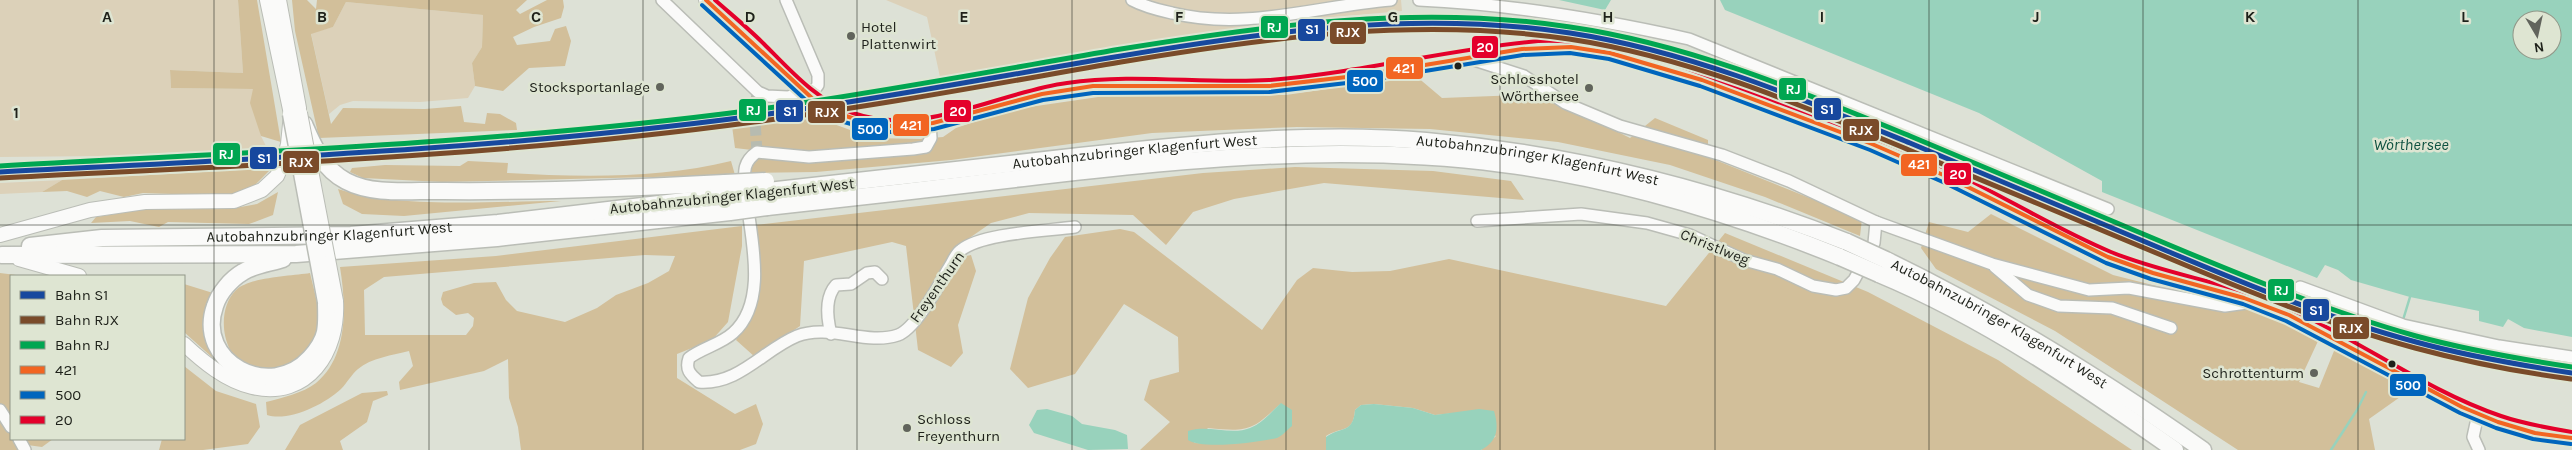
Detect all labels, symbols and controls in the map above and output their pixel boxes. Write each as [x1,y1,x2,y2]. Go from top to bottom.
text: A [102,7,112,26]
text: B [317,7,327,26]
text: C [531,7,541,26]
text: D [745,7,756,26]
text: E [959,7,969,26]
text: F [1175,7,1184,26]
text: G [1388,7,1398,26]
text: H [1602,7,1614,26]
text: I [1820,7,1824,26]
text: J [2032,7,2040,26]
text: K [2245,7,2256,26]
text: L [2461,7,2469,26]
north arrow [2512,10,2562,60]
line badge: RJ [1260,15,1289,39]
place label: Hotel Plattenwirt [861,18,937,53]
line badge: S1 [1297,18,1326,42]
text: RJ [1266,19,1282,36]
text: S1 [1305,21,1319,38]
line badge: RJX [1329,21,1367,45]
text: RJX [1336,24,1361,41]
marker: Hotel Plattenwirt [845,30,857,42]
line badge: 20 [1471,35,1499,59]
text: N [2533,38,2545,57]
text: 20 [1476,39,1494,56]
line badge: 421 [1385,56,1424,80]
text: 421 [1393,60,1415,77]
unlabelled marker [1453,61,1463,71]
line badge: 500 [1346,69,1384,93]
place label: Schlosshotel Wörthersee [1490,70,1579,105]
text: 500 [1352,73,1378,90]
line badge: RJ [1778,77,1807,101]
place label: Stocksportanlage [529,78,650,96]
marker: Stocksportanlage [654,81,666,93]
text: RJ [1785,81,1801,98]
marker: Schlosshotel Wörthersee [1583,82,1595,94]
line badge: S1 [1813,97,1842,121]
line badge: RJ [738,98,767,122]
line badge: S1 [775,99,804,123]
line badge: 20 [943,99,972,123]
line badge: RJX [807,100,846,124]
text: S1 [1820,101,1834,118]
text: RJ [745,102,761,119]
text: 1 [13,103,19,122]
text: S1 [783,103,797,120]
text: 20 [949,103,967,120]
text: RJX [815,104,840,121]
line badge: 421 [892,113,930,137]
line badge: 500 [851,117,889,141]
text: 421 [900,117,922,134]
line badge: RJX [1842,118,1880,142]
text: 500 [857,121,883,138]
text: RJX [1849,122,1874,139]
street label: Autobahnzubringer Klagenfurt West [1011,131,1258,173]
street label: Autobahnzubringer Klagenfurt West [1416,131,1661,189]
water label: Wörthersee [2373,135,2449,154]
line badge: RJ [212,142,241,166]
text: RJ [218,146,234,163]
line badge: S1 [249,146,278,170]
text: S1 [257,150,271,167]
line badge: RJX [282,150,320,174]
line badge: 421 [1900,153,1938,177]
text: RJX [289,154,314,171]
text: 421 [1908,156,1930,173]
line badge: 20 [1943,162,1972,186]
text: 20 [1949,166,1967,183]
street label: Autobahnzubringer Klagenfurt West [609,174,856,218]
street label: Autobahnzubringer Klagenfurt West [206,218,453,246]
street label: Christlweg [1678,225,1753,269]
street label: Freyenthurn [906,248,968,326]
street label: Autobahnzubringer Klagenfurt West [1888,255,2111,392]
legend [10,275,185,440]
line badge: RJ [2267,278,2295,302]
text: RJ [2273,282,2289,299]
text: Bahn S1 [55,286,108,304]
line badge: S1 [2302,298,2330,322]
text: S1 [2309,302,2323,319]
text: Bahn RJX [55,311,119,329]
line badge: RJX [2332,316,2370,340]
text: RJX [2339,320,2364,337]
text: Bahn RJ [55,336,110,354]
unlabelled marker [2387,359,2397,369]
text: 421 [55,361,77,379]
place label: Schrottenturm [2202,364,2304,382]
marker: Schrottenturm [2308,367,2320,379]
line badge: 500 [2389,373,2427,397]
text: 500 [2395,377,2421,394]
text: 500 [55,386,81,404]
place label: Schloss Freyenthurn [917,410,1000,445]
text: 20 [55,411,73,429]
marker: Schloss Freyenthurn [901,422,913,434]

